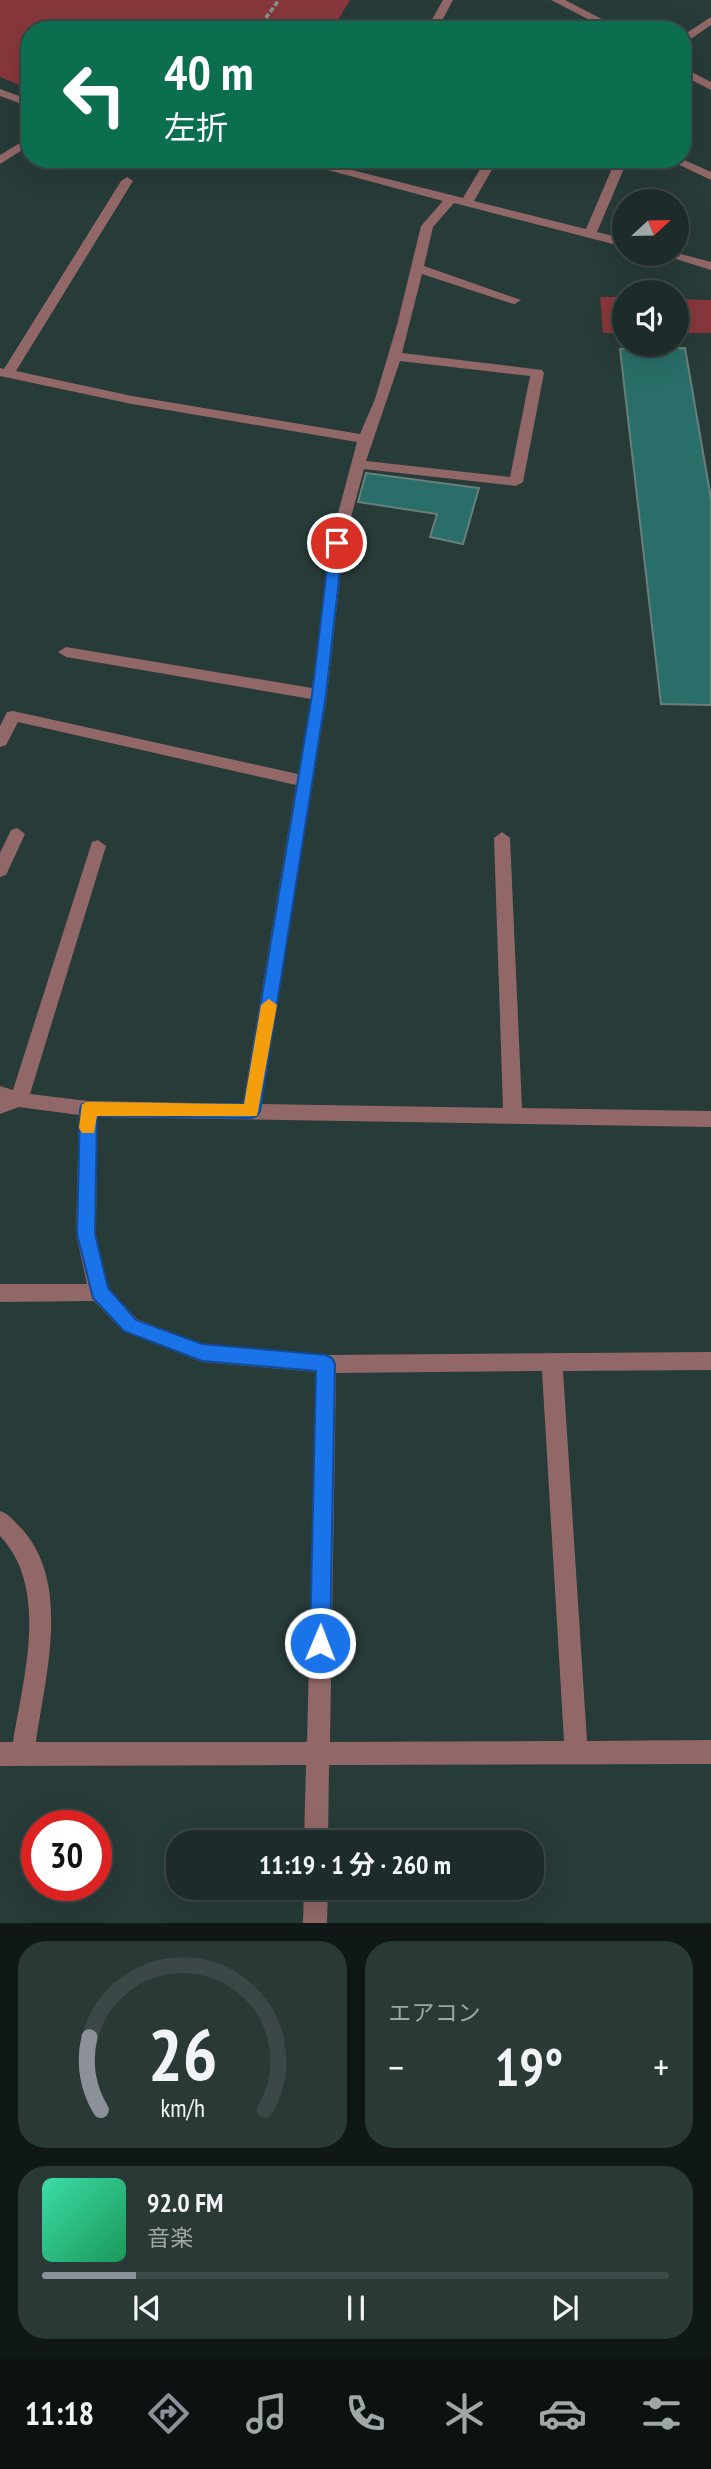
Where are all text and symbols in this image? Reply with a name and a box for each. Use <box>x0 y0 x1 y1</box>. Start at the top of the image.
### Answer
text: 40 m <box>164 40 253 104</box>
icon: left <box>49 49 140 140</box>
text: 左折 <box>164 106 228 148</box>
north arrow <box>612 189 690 266</box>
map controls <box>612 189 689 357</box>
button: sound <box>612 280 689 357</box>
pin <box>307 513 367 573</box>
icon: arrive <box>318 524 356 562</box>
position arrow <box>283 1606 357 1680</box>
speed limit sign: 30 <box>21 1810 112 1901</box>
text: 11:19 · 1 分 · 260 m <box>259 1848 451 1881</box>
text: エアコン <box>389 1998 481 2027</box>
text: 26 <box>147 2007 217 2101</box>
text: 19° <box>494 2033 563 2100</box>
text: − <box>389 2042 404 2091</box>
text: + <box>653 2042 669 2091</box>
text: km/h <box>160 2092 204 2124</box>
text: 92.0 FM <box>147 2186 223 2219</box>
text: 音楽 <box>147 2223 193 2252</box>
icon: previous <box>128 2289 166 2327</box>
icon: pause <box>337 2289 375 2327</box>
icon: next <box>546 2289 584 2327</box>
icon: directions <box>144 2389 193 2438</box>
icon: music <box>242 2389 291 2438</box>
icon: phone <box>341 2389 390 2438</box>
icon: climate <box>440 2389 489 2438</box>
icon: car <box>538 2389 587 2438</box>
icon: filters <box>637 2389 686 2438</box>
text: 11:18 <box>25 2392 94 2434</box>

